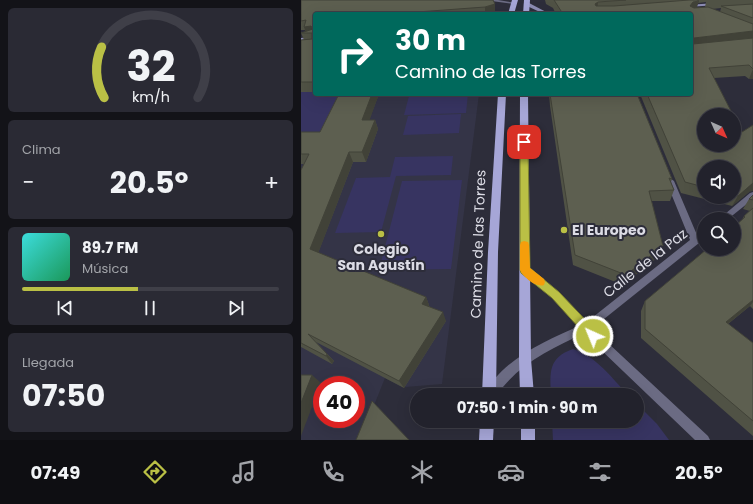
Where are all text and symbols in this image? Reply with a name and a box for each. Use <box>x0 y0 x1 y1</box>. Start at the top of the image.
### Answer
text: 30 m <box>395 21 466 60</box>
icon: right <box>329 28 381 80</box>
text: 32 <box>126 37 175 96</box>
text: Camino de las Torres <box>395 59 586 84</box>
text: km/h <box>131 87 170 107</box>
north arrow <box>697 108 741 152</box>
map controls <box>697 108 741 256</box>
pin <box>507 125 541 159</box>
icon: arrive <box>513 131 535 153</box>
text: Clima <box>22 140 61 159</box>
button: sound <box>697 160 741 204</box>
text: 20.5° <box>110 161 188 204</box>
text: − <box>22 167 34 198</box>
text: + <box>264 167 279 198</box>
street label: Camino de las Torres <box>465 169 491 319</box>
button: search <box>697 212 741 256</box>
place label: El Europeo <box>572 220 646 240</box>
street label: Calle de la Paz <box>599 224 691 302</box>
marker: El Europeo <box>559 225 569 235</box>
marker: Colegio San Agustín <box>376 229 386 239</box>
text: 89.7 FM <box>82 237 138 258</box>
place label: Colegio San Agustín <box>337 239 425 275</box>
text: Música <box>82 259 128 278</box>
icon: previous <box>54 297 76 319</box>
icon: pause <box>139 297 161 319</box>
icon: next <box>225 297 247 319</box>
position arrow <box>572 315 614 357</box>
text: Llegada <box>22 353 74 372</box>
text: 07:50 <box>22 374 105 417</box>
speed limit sign: 40 <box>313 376 365 428</box>
text: 07:50 · 1 min · 90 m <box>457 397 597 418</box>
icon: directions <box>141 458 169 486</box>
icon: music <box>230 458 258 486</box>
icon: phone <box>319 458 347 486</box>
icon: climate <box>408 458 436 486</box>
icon: car <box>497 458 525 486</box>
icon: filters <box>586 458 614 486</box>
text: 07:49 <box>31 460 80 485</box>
text: 20.5° <box>675 460 722 485</box>

